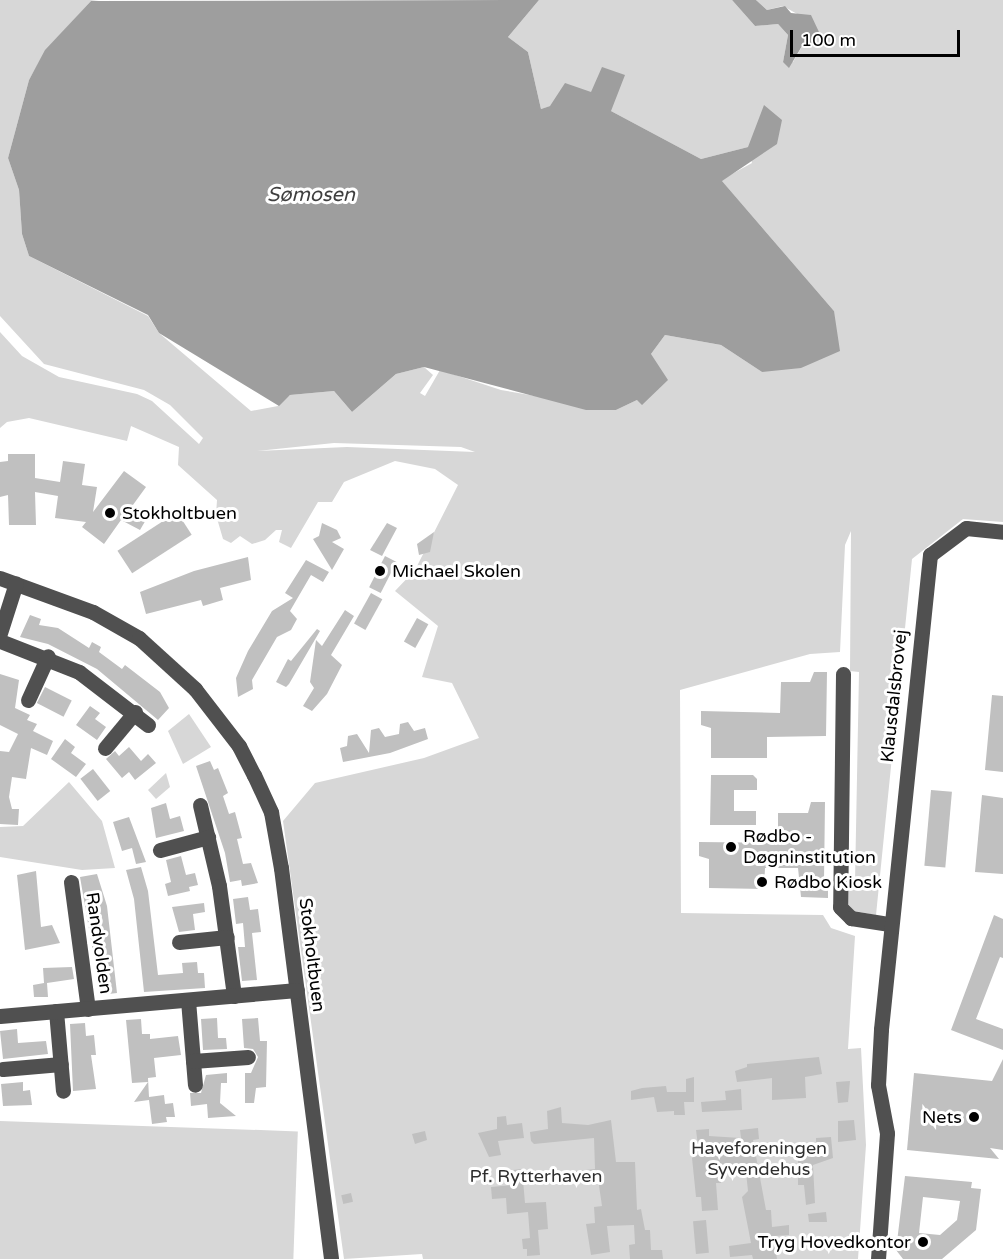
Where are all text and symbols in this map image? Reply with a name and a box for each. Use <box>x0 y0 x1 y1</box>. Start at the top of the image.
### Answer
scale bar <box>793 18 962 56</box>
text: 100 m <box>801 29 856 51</box>
water label: Sømosen <box>267 183 355 207</box>
place label: Stokholtbuen <box>122 502 237 524</box>
marker: Stokholtbuen <box>103 506 117 520</box>
place label: Michael Skolen <box>392 560 521 582</box>
marker: Michael Skolen <box>373 564 387 578</box>
street label: Klausdalsbrovej <box>876 628 912 764</box>
place label: Rødbo - Døgninstitution <box>743 826 876 868</box>
marker: Rødbo - Døgninstitution <box>724 840 738 854</box>
place label: Rødbo Kiosk <box>774 871 882 893</box>
marker: Rødbo Kiosk <box>755 875 769 889</box>
street label: Randvolden <box>81 891 117 995</box>
street label: Stokholtbuen <box>294 897 330 1013</box>
place label: Nets <box>922 1106 962 1128</box>
marker: Nets <box>967 1110 981 1124</box>
park label: Haveforeningen Syvendehus <box>691 1138 827 1180</box>
park label: Pf. Rytterhaven <box>470 1165 602 1187</box>
place label: Tryg Hovedkontor <box>758 1231 911 1253</box>
marker: Tryg Hovedkontor <box>916 1235 930 1249</box>

